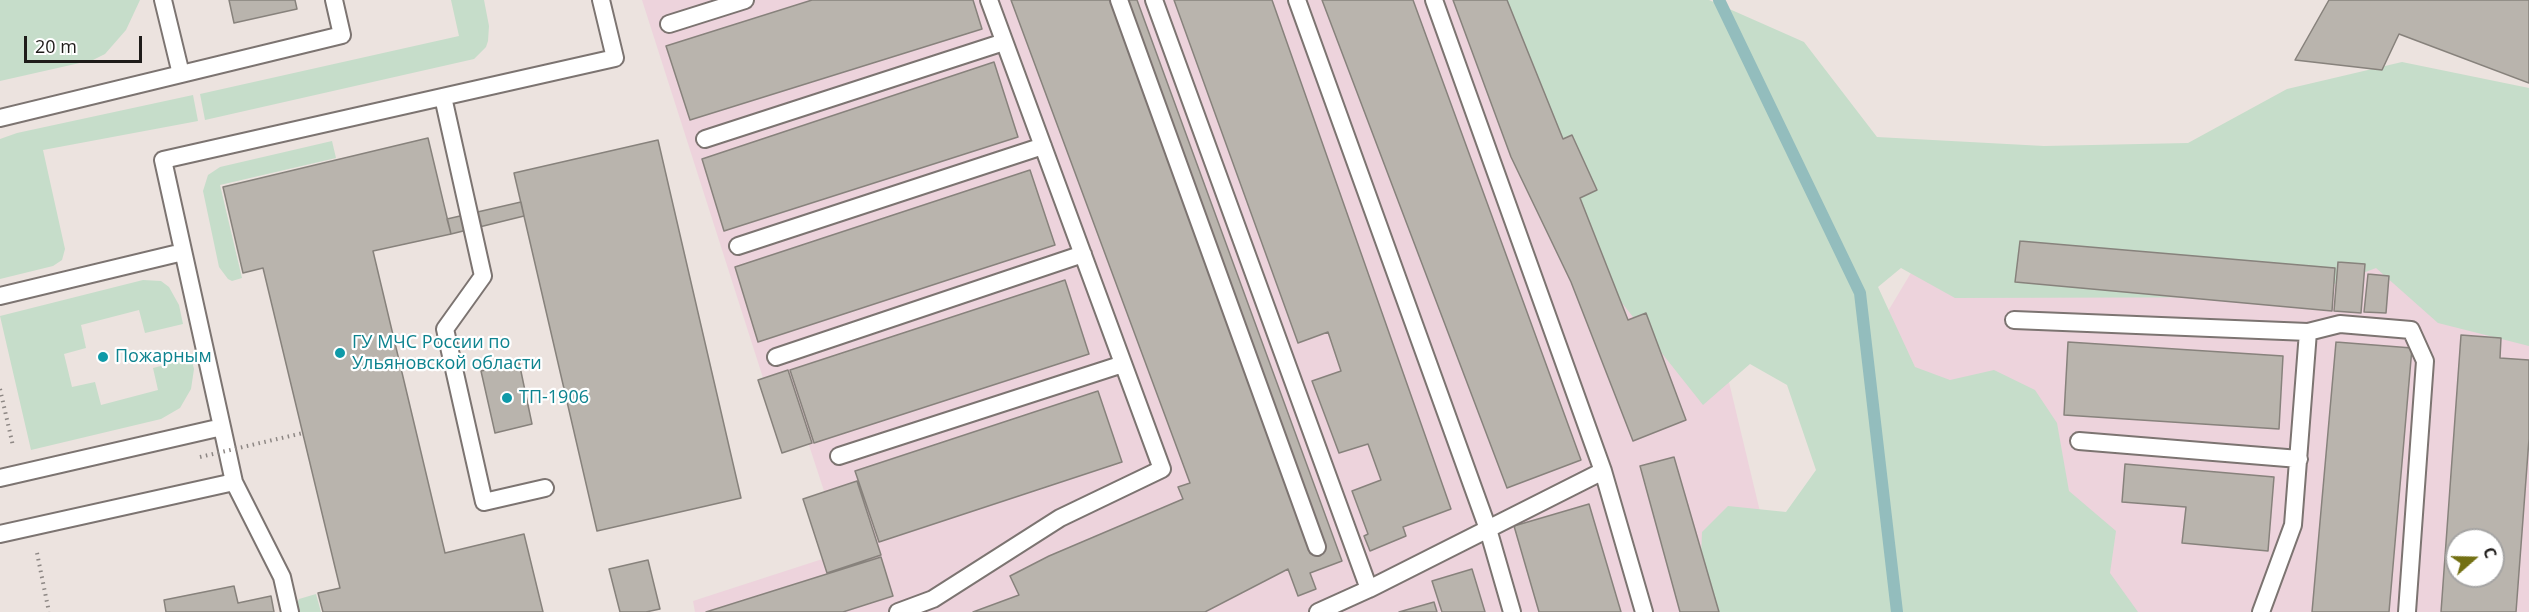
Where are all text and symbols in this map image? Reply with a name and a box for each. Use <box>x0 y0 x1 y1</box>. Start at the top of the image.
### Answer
scale bar <box>27 24 146 62</box>
text: 20 m <box>35 34 77 58</box>
place label: ГУ МЧС России по Ульяновской области <box>352 332 542 374</box>
place label: Пожарным <box>115 346 212 368</box>
marker: ГУ МЧС России по Ульяновской области <box>333 346 347 360</box>
marker: Пожарным <box>96 350 110 364</box>
place label: ТП-1906 <box>519 387 589 409</box>
marker: ТП-1906 <box>500 391 514 405</box>
north arrow <box>2445 528 2505 588</box>
text: С <box>2478 544 2502 561</box>

